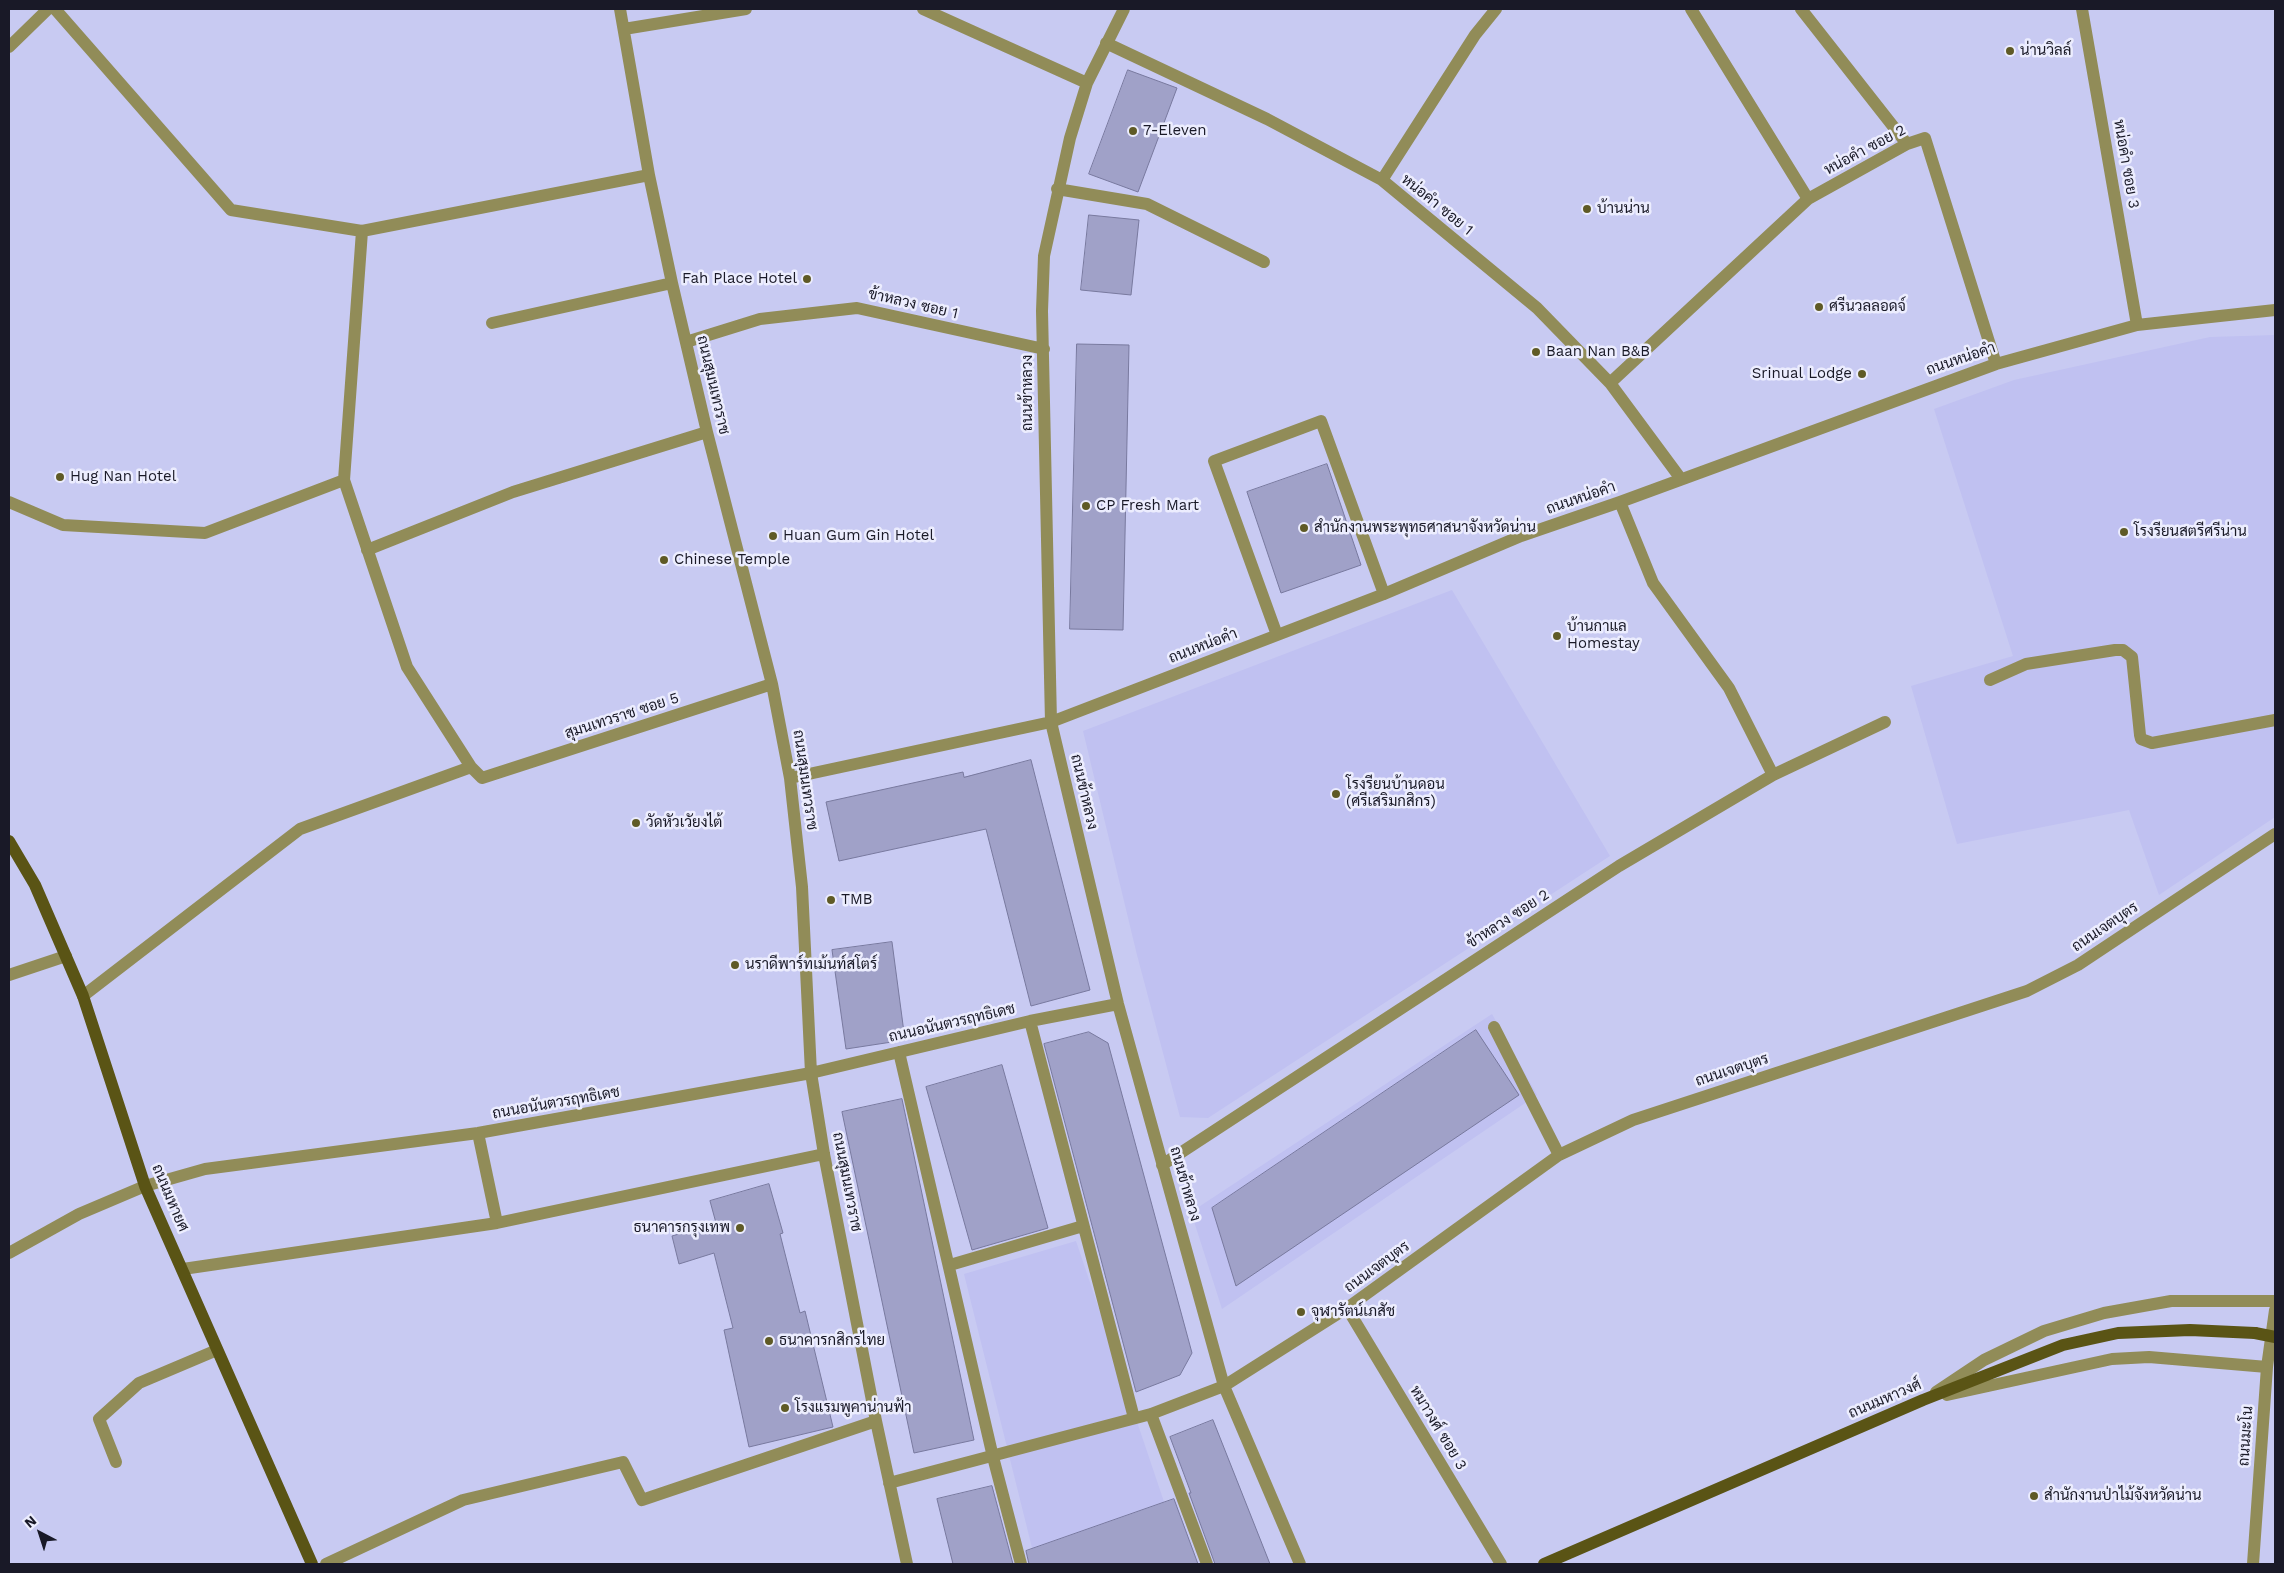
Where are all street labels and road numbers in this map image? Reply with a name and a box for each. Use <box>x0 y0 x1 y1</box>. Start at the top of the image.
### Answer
street label: หน่อคำ ซอย 3 <box>2109 118 2143 210</box>
street label: หน่อคำ ซอย 2 <box>1821 121 1909 179</box>
street label: หน่อคำ ซอย 1 <box>1398 171 1476 239</box>
street label: ข้าหลวง ซอย 1 <box>866 285 960 323</box>
street label: ถนนสุมนเทวราช <box>693 334 733 436</box>
street label: ถนนหน่อคำ <box>1924 339 1998 379</box>
street label: ถนนข้าหลวง <box>1019 355 1037 431</box>
street label: ถนนหน่อคำ <box>1544 478 1618 518</box>
street label: ถนนหน่อคำ <box>1166 625 1240 667</box>
street label: สุมนเทวราช ซอย 5 <box>563 689 681 743</box>
street label: ถนนสุมนเทวราช <box>789 729 821 831</box>
street label: ถนนข้าหลวง <box>1067 753 1101 831</box>
street label: ข้าหลวง ซอย 2 <box>1463 886 1553 952</box>
street label: ถนนเจตบุตร <box>2068 898 2142 956</box>
street label: ถนนอนันตวรฤทธิเดช <box>887 1000 1017 1046</box>
street label: ถนนเจตบุตร <box>1693 1050 1771 1090</box>
street label: ถนนอนันตวรฤทธิเดช <box>491 1083 621 1123</box>
street label: ถนนสุมนเทวราช <box>829 1131 865 1233</box>
street label: ถนนข้าหลวง <box>1166 1145 1204 1223</box>
street label: ถนนมหายศ <box>148 1162 192 1234</box>
street label: ถนนเจตบุตร <box>1341 1237 1413 1297</box>
street label: ถนนมหาวงศ์ <box>1846 1376 1924 1422</box>
street label: หมาวงศ์ ซอย 3 <box>1406 1383 1470 1473</box>
street label: ถนนมะโน <box>2235 1405 2257 1467</box>

